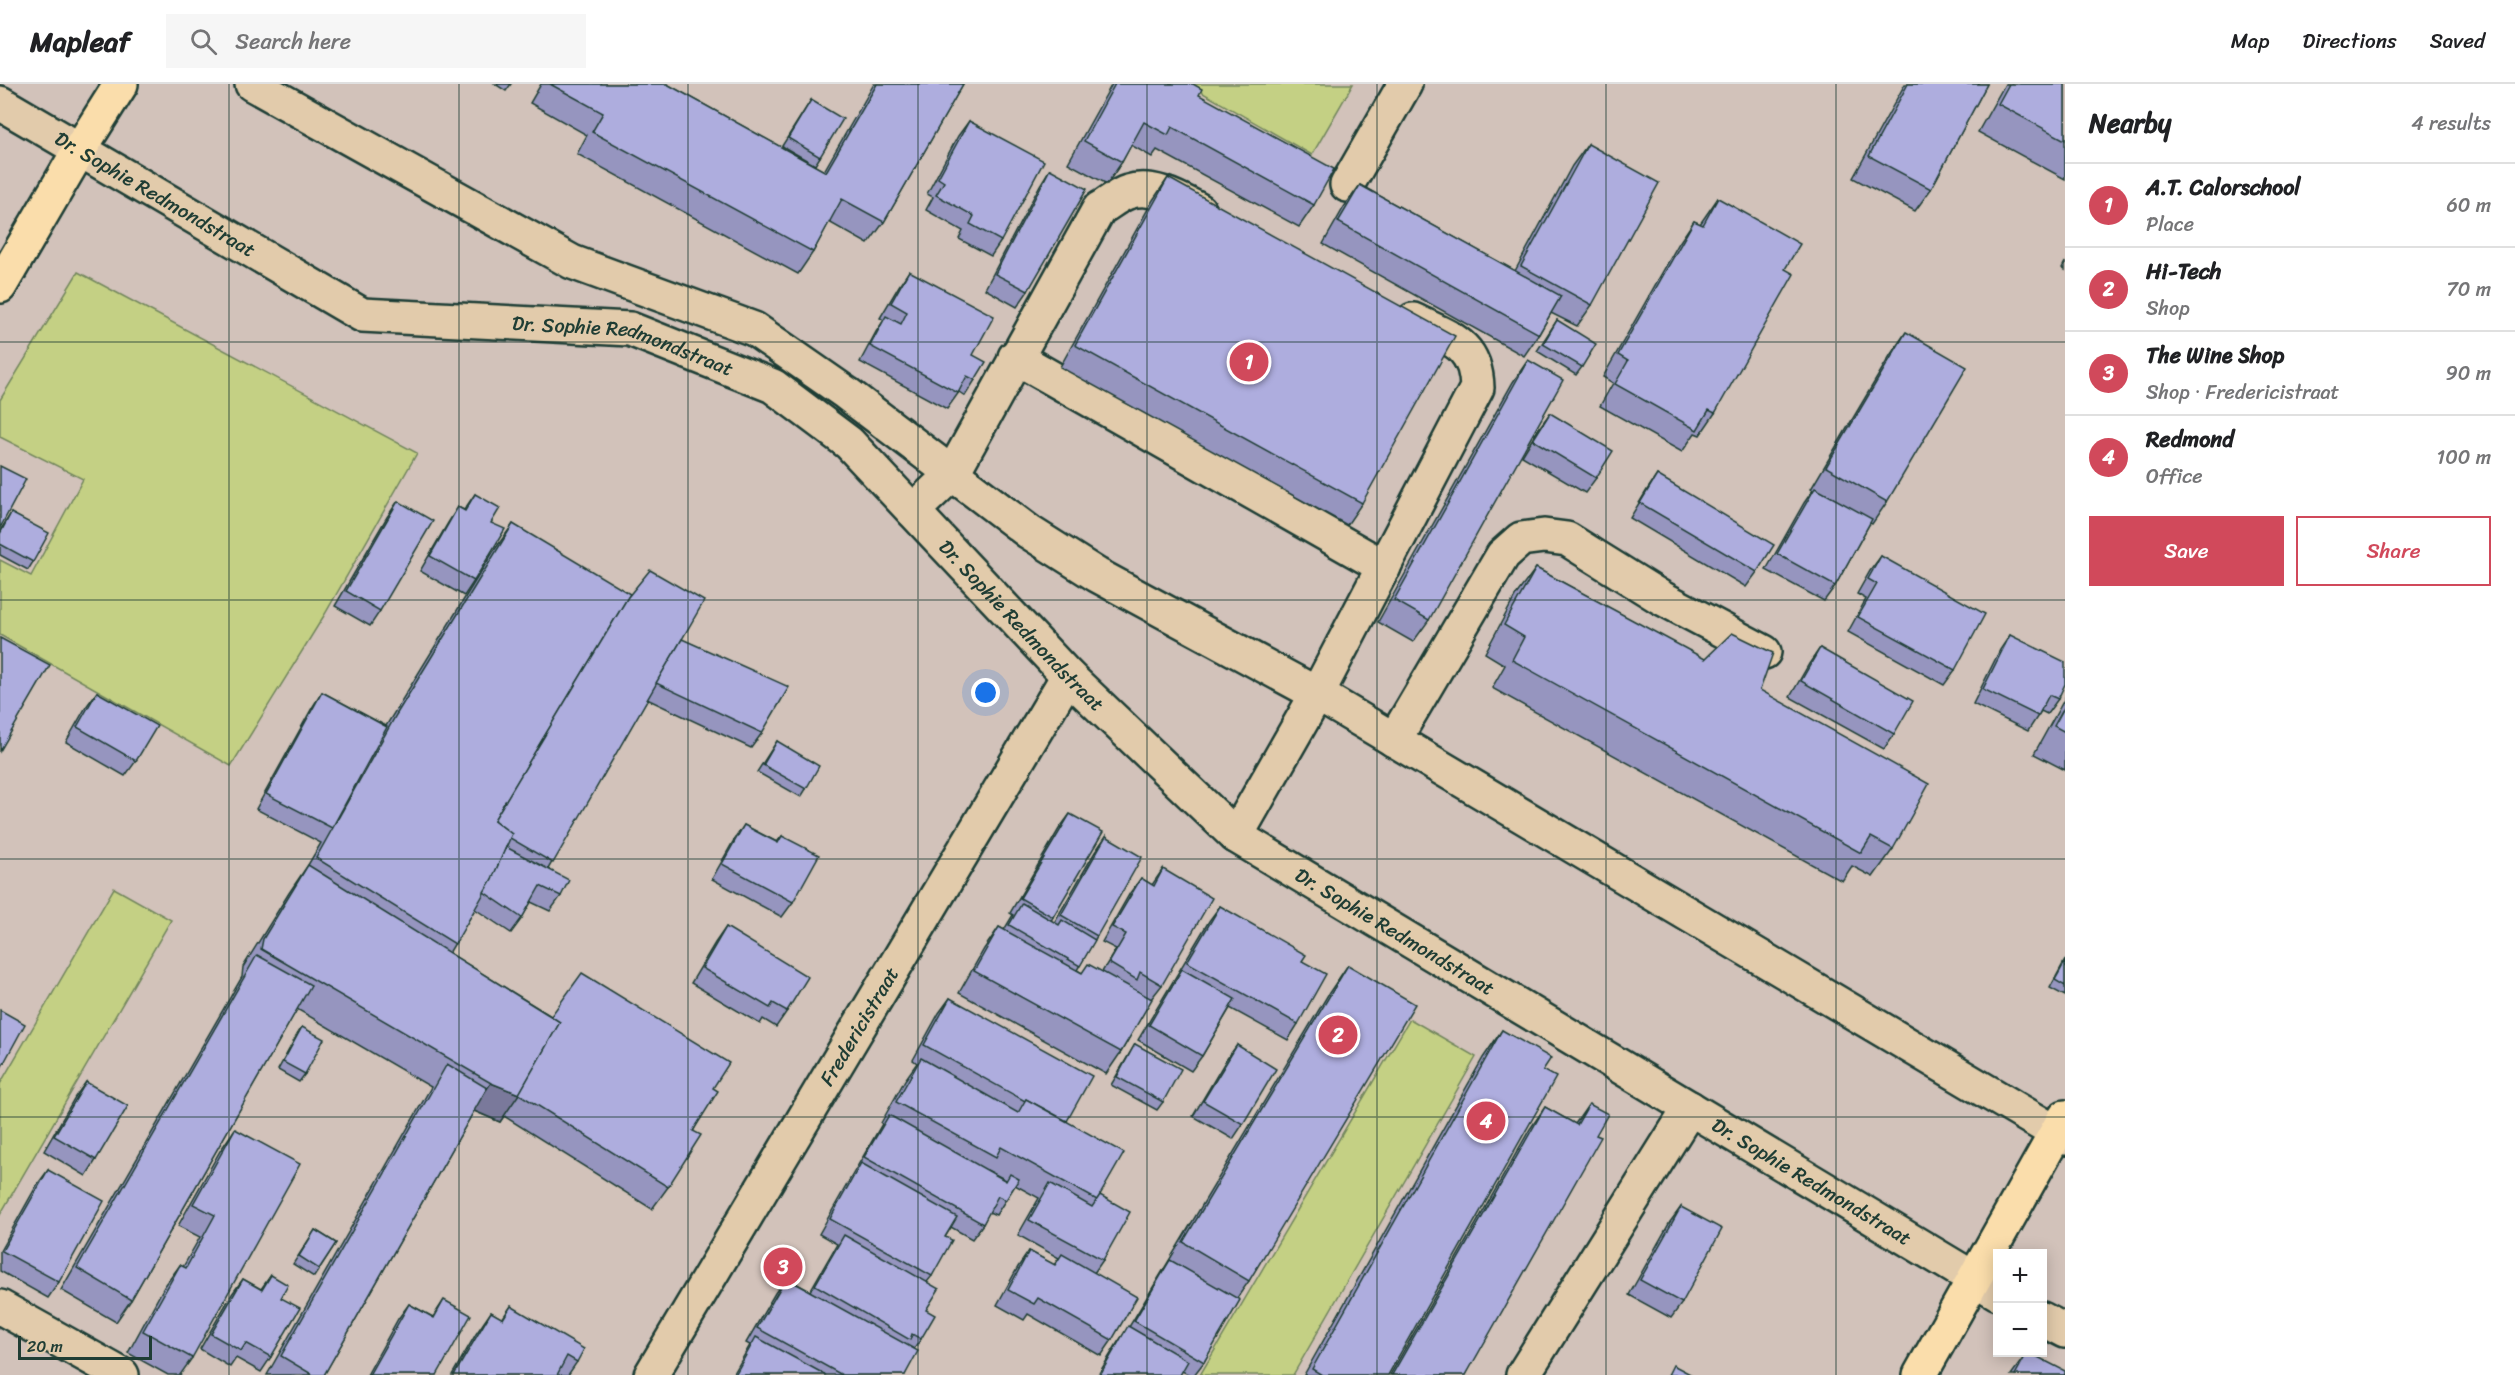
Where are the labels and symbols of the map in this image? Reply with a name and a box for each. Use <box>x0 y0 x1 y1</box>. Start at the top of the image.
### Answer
street label: Dr. Sophie Redmondstraat <box>48 122 263 267</box>
street label: Dr. Sophie Redmondstraat <box>511 306 739 387</box>
pin: 1 <box>1230 340 1268 384</box>
street label: Dr. Sophie Redmondstraat <box>930 531 1113 721</box>
your location <box>971 678 1000 707</box>
street label: Dr. Sophie Redmondstraat <box>1288 858 1502 1006</box>
street label: Fredericistraat <box>810 960 909 1093</box>
pin: 2 <box>1318 1012 1358 1058</box>
pin: 4 <box>1466 1098 1506 1144</box>
street label: Dr. Sophie Redmondstraat <box>1705 1108 1919 1256</box>
pin: 3 <box>764 1244 802 1290</box>
scale bar <box>18 1333 152 1360</box>

